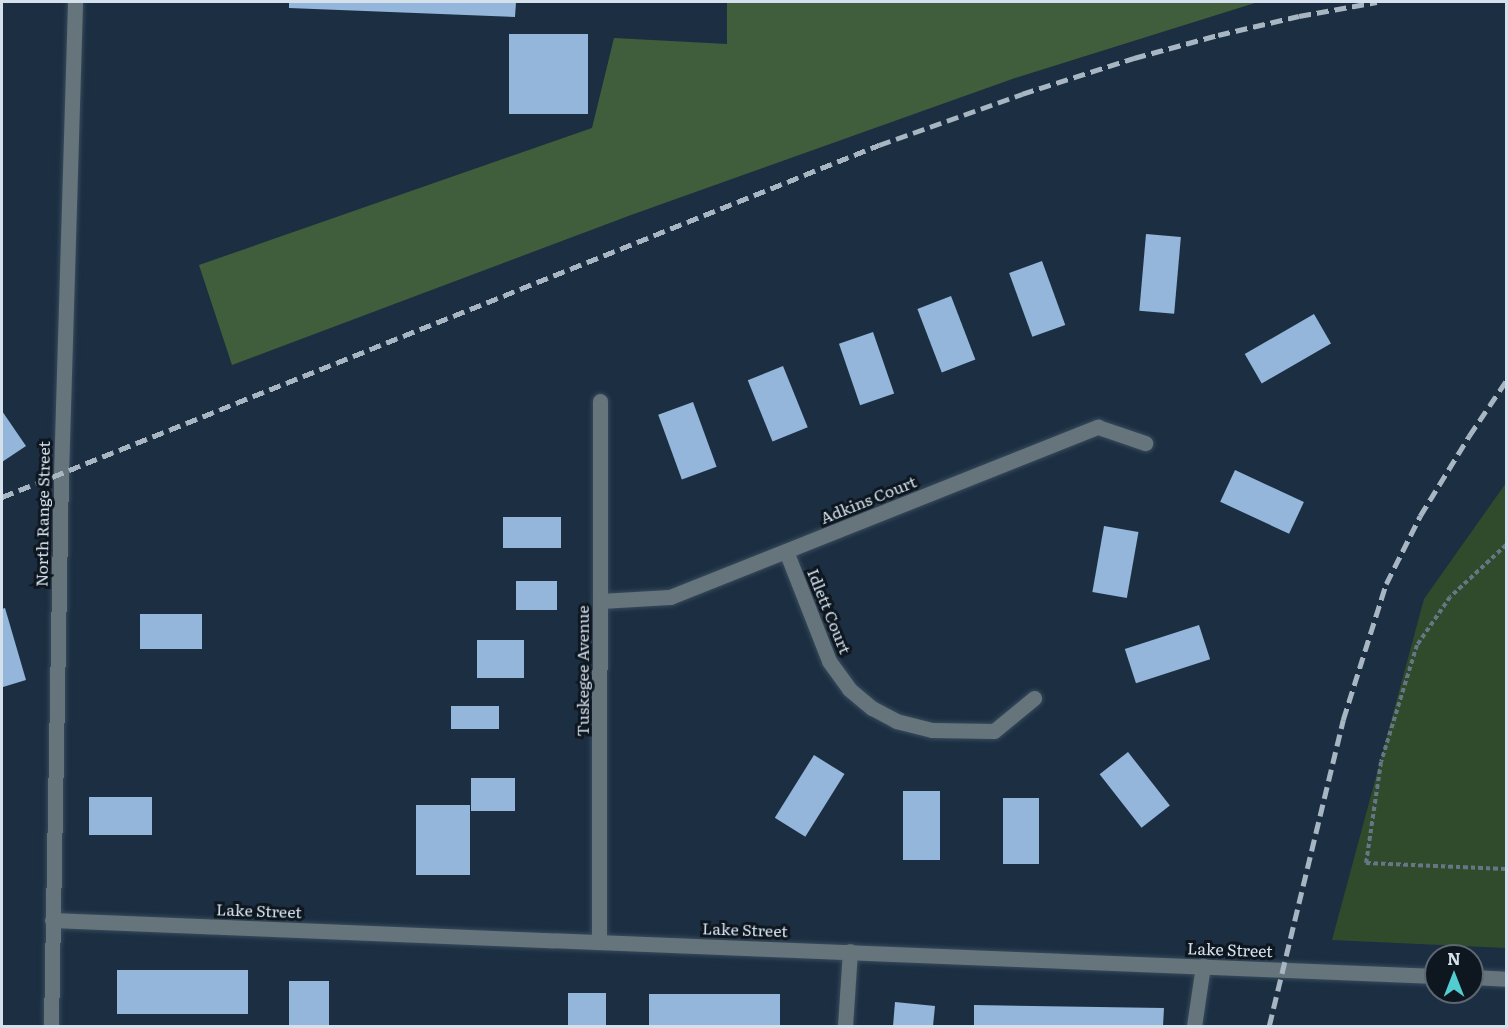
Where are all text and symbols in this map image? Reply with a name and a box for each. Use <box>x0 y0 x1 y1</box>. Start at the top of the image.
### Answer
street label: North Range Street <box>31 441 53 587</box>
street label: Adkins Court <box>817 471 919 527</box>
street label: Idlett Court <box>804 566 856 656</box>
street label: Tuskegee Avenue <box>572 605 592 737</box>
street label: Lake Street <box>216 899 302 921</box>
street label: Lake Street <box>702 918 788 940</box>
street label: Lake Street <box>1187 938 1273 960</box>
north arrow <box>1424 944 1484 1004</box>
text: N <box>1447 946 1461 970</box>

